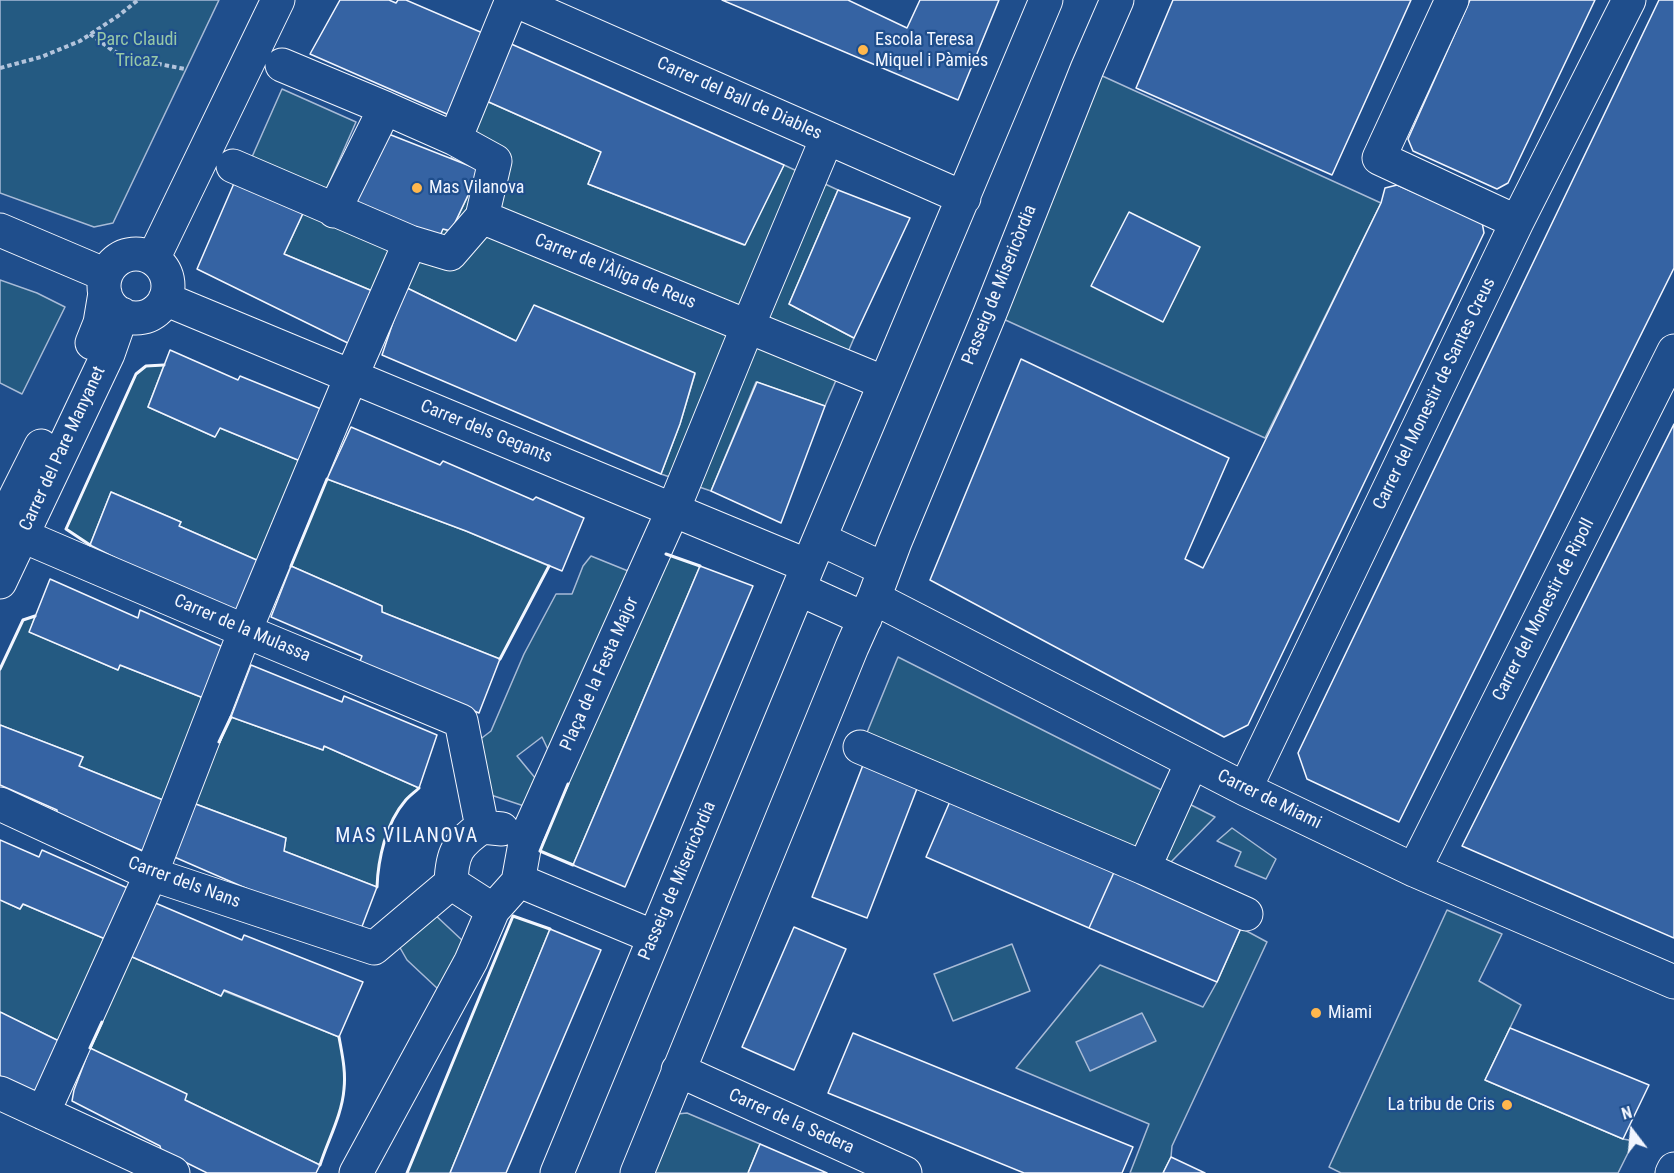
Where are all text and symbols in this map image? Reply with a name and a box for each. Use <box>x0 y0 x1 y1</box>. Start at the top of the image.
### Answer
park label: Parc Claudi Tricaz <box>97 29 177 72</box>
place label: Escola Teresa Miquel i Pàmies <box>875 29 988 72</box>
marker: Escola Teresa Miquel i Pàmies <box>856 43 870 57</box>
street label: Carrer del Ball de Diables <box>653 53 825 145</box>
place label: Mas Vilanova <box>429 177 524 199</box>
marker: Mas Vilanova <box>410 181 424 195</box>
street label: Passeig de Misericòrdia <box>958 202 1042 368</box>
street label: Carrer de l'Àliga de Reus <box>531 230 699 314</box>
street label: Carrer del Monestir de Santes Creus <box>1369 274 1501 514</box>
street label: Carrer del Pare Manyanet <box>15 363 111 535</box>
street label: Carrer dels Gegants <box>417 396 555 468</box>
street label: Carrer del Monestir de Ripoll <box>1489 515 1599 705</box>
street label: Carrer de la Mulassa <box>171 591 313 667</box>
street label: Plaça de la Festa Major <box>556 594 644 754</box>
street label: Carrer de Miami <box>1213 765 1325 835</box>
street label: Passeig de Misericòrdia <box>635 798 721 964</box>
district label: MAS VILANOVA <box>335 825 479 849</box>
street label: Carrer dels Nans <box>125 853 243 913</box>
place label: Miami <box>1328 1002 1372 1024</box>
marker: Miami <box>1309 1006 1323 1020</box>
street label: Carrer de la Sedera <box>725 1085 857 1159</box>
place label: La tribu de Cris <box>1388 1094 1495 1116</box>
marker: La tribu de Cris <box>1500 1098 1514 1112</box>
north arrow <box>1602 1101 1662 1161</box>
text: N <box>1620 1103 1634 1124</box>

